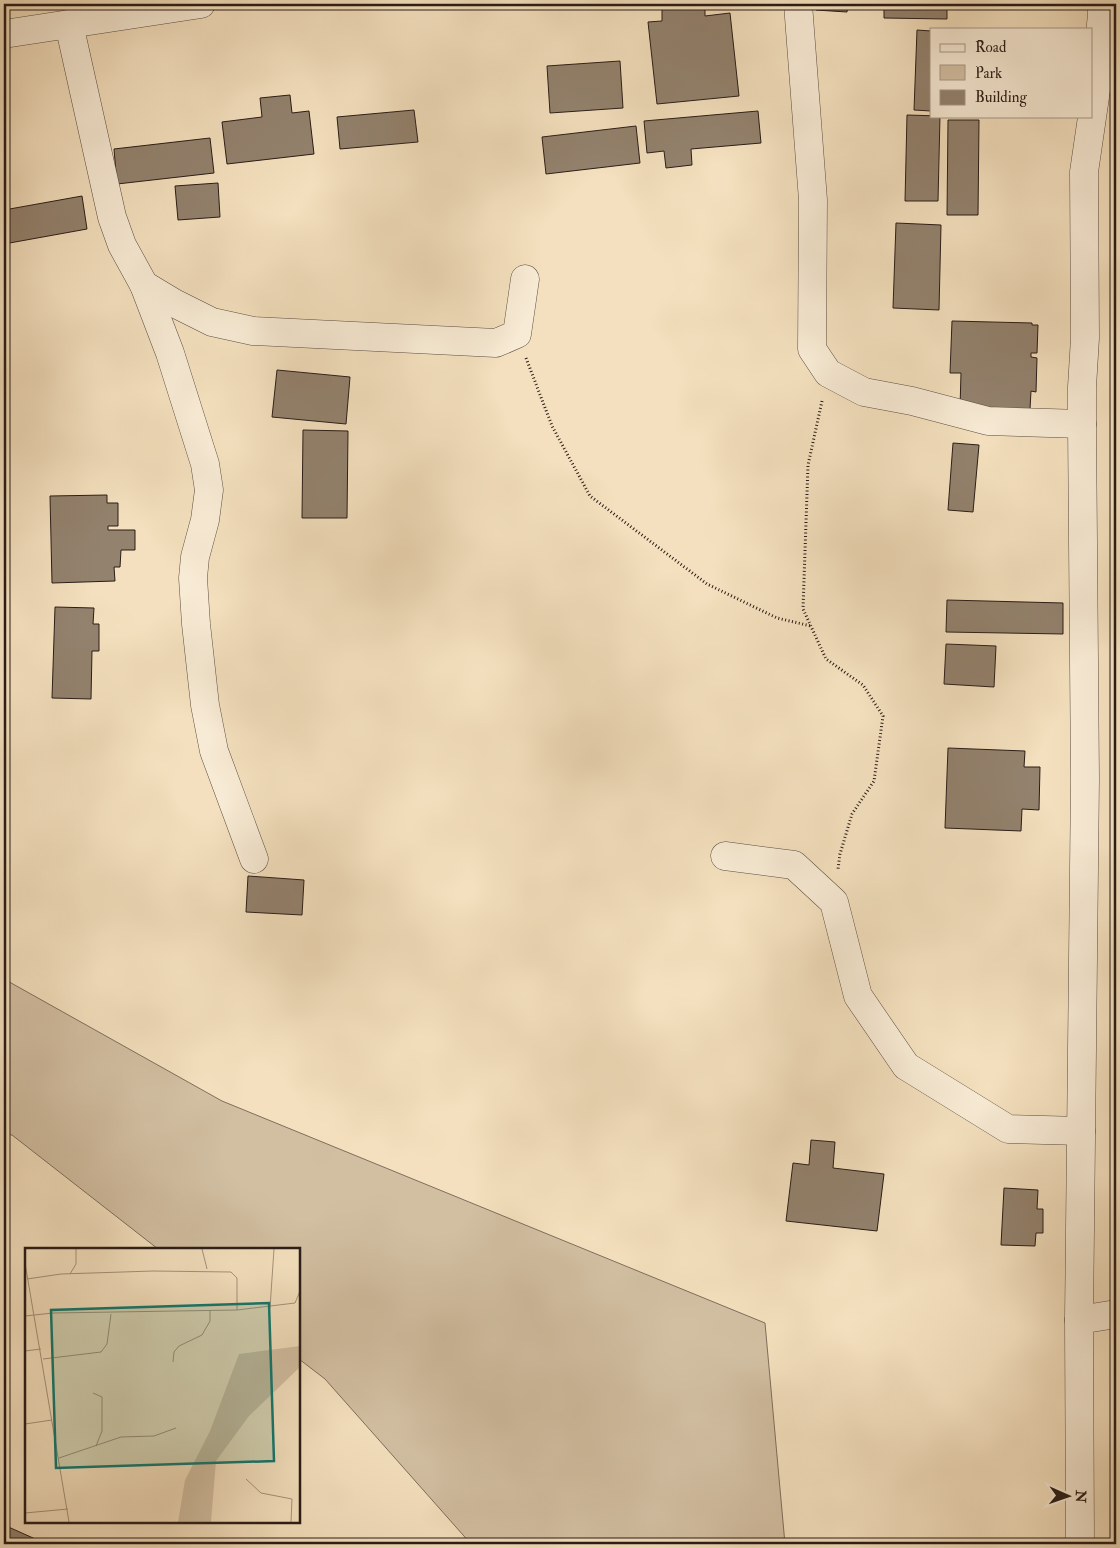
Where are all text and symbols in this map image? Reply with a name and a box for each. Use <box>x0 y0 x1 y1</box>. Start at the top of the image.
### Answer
legend <box>930 28 1092 118</box>
text: Road <box>975 38 1007 57</box>
text: Park <box>975 64 1002 83</box>
text: Building <box>975 88 1027 107</box>
inset map <box>25 1248 300 1523</box>
north arrow <box>1042 1470 1092 1520</box>
text: N <box>1072 1489 1089 1503</box>

